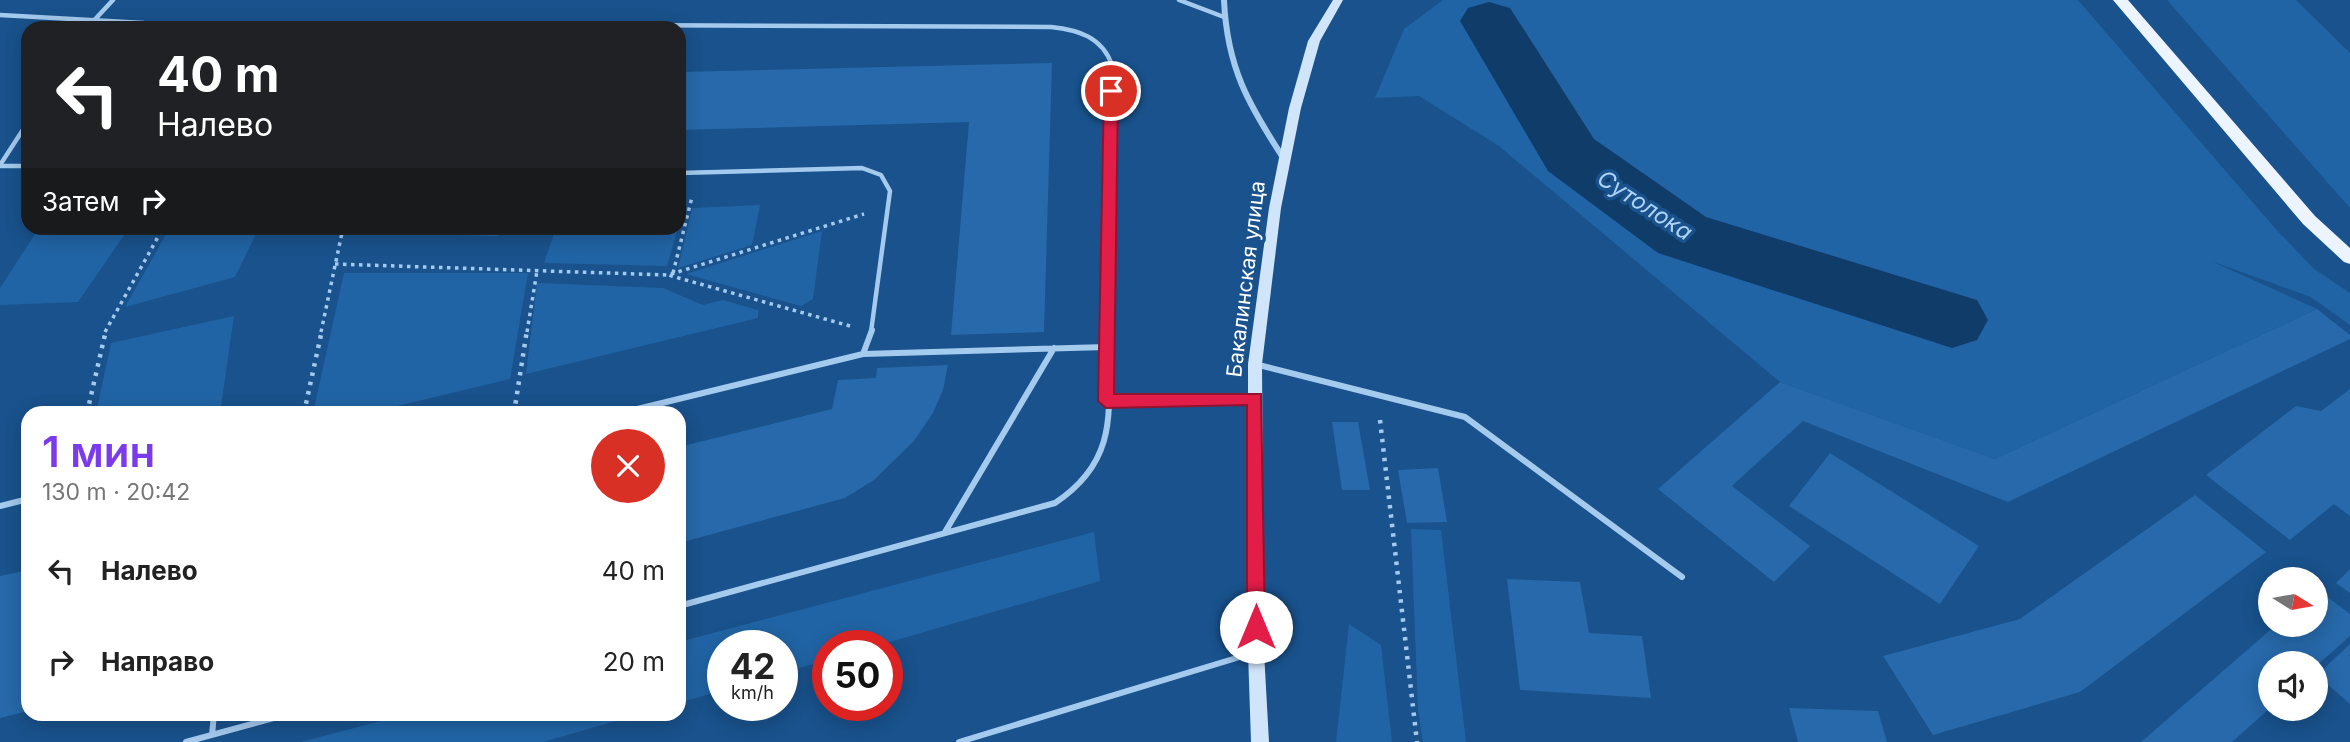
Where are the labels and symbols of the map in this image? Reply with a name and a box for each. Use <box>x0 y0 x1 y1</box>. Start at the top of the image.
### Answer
pin <box>1081 61 1141 121</box>
water label: Сутолока <box>1592 164 1698 246</box>
street label: Бакалинская улица <box>1221 179 1270 379</box>
north arrow <box>2258 567 2328 637</box>
position arrow <box>1219 590 1293 664</box>
speed limit sign: 50 <box>812 630 903 721</box>

